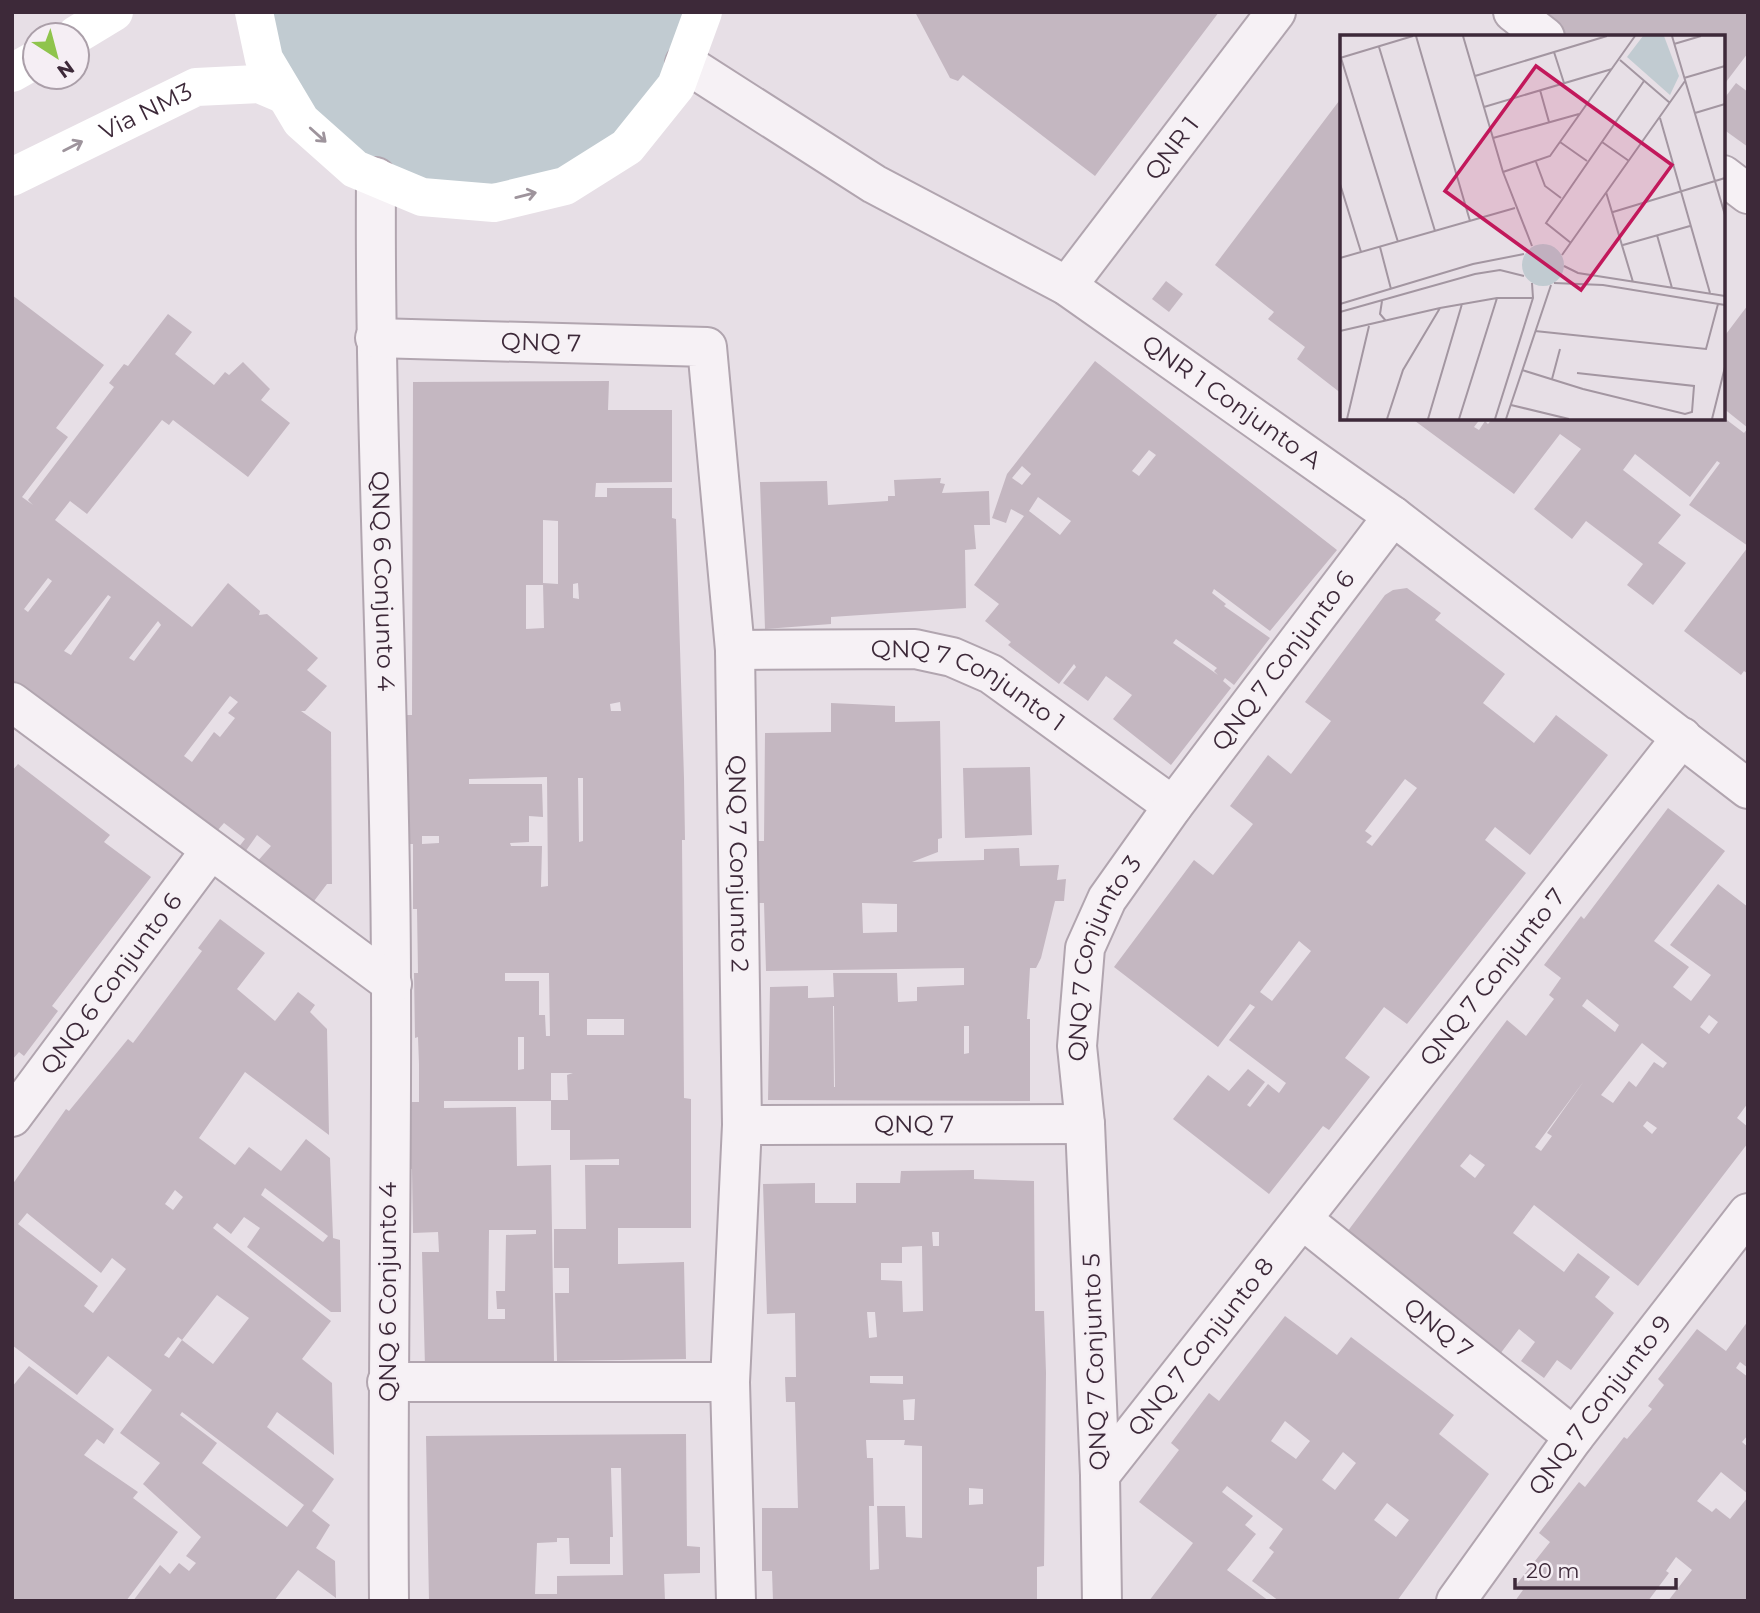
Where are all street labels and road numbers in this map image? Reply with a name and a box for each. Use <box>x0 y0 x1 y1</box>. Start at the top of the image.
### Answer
street label: Via NM3 <box>95 76 197 146</box>
street label: QNR 1 <box>1138 111 1205 186</box>
street label: QNQ 7 <box>500 326 581 358</box>
street label: QNR 1 Conjunto A <box>1136 328 1328 475</box>
street label: QNQ 6 Conjunto 4 <box>366 470 401 692</box>
street label: QNQ 7 Conjunto 6 <box>1205 565 1360 756</box>
street label: QNQ 7 Conjunto 1 <box>871 633 1071 737</box>
street label: QNQ 7 Conjunto 2 <box>723 755 755 973</box>
street label: QNQ 7 Conjunto 3 <box>1062 850 1147 1063</box>
street label: QNQ 7 Conjunto 7 <box>1413 882 1571 1071</box>
street label: QNQ 6 Conjunto 6 <box>34 887 188 1080</box>
street label: QNQ 7 <box>874 1109 954 1139</box>
street label: QNQ 6 Conjunto 4 <box>373 1182 402 1402</box>
street label: QNQ 7 Conjunto 8 <box>1121 1252 1280 1442</box>
street label: QNQ 7 Conjunto 5 <box>1076 1253 1113 1471</box>
street label: QNQ 7 <box>1398 1291 1479 1364</box>
street label: QNQ 7 Conjunto 9 <box>1522 1309 1677 1501</box>

